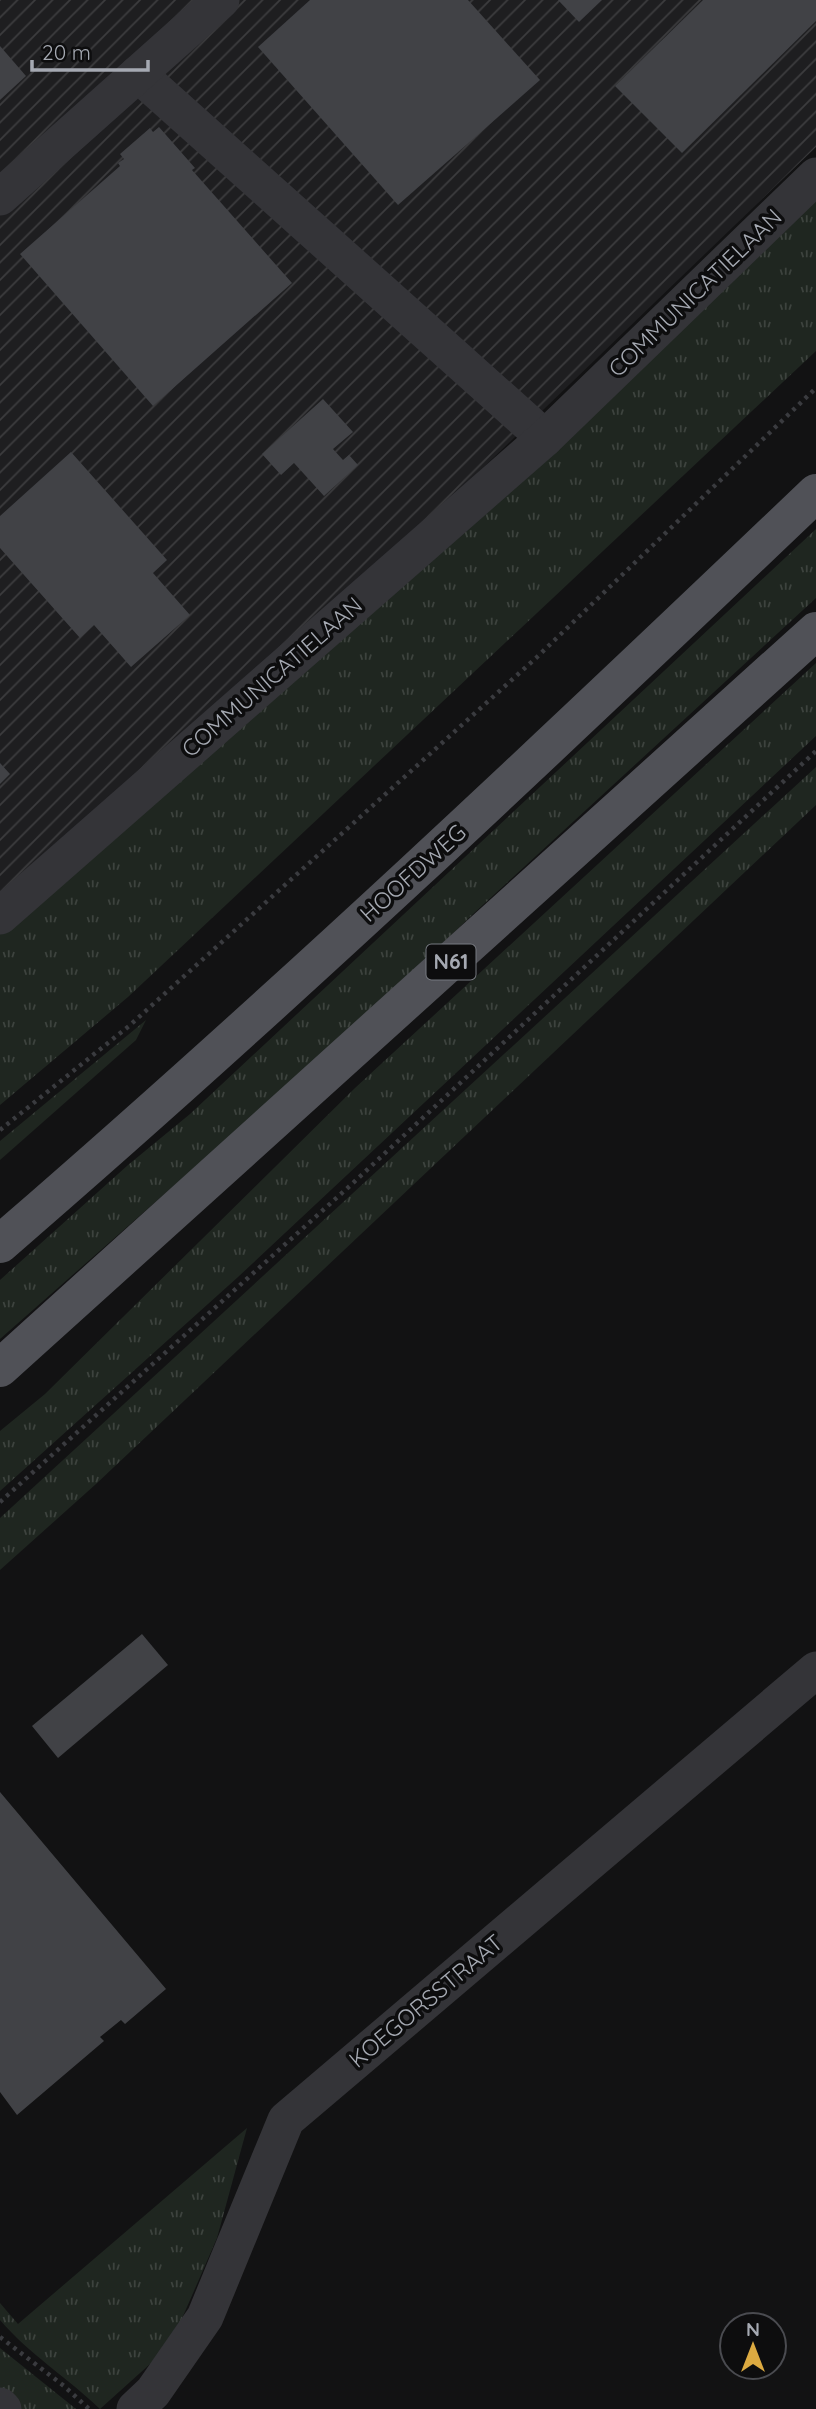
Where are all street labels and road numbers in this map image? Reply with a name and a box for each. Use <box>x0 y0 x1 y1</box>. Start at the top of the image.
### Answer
street label: COMMUNICATIELAAN <box>602 202 787 383</box>
street label: COMMUNICATIELAAN <box>175 590 368 763</box>
street label: HOOFDWEG <box>354 818 472 928</box>
road number: N61 <box>426 944 476 979</box>
street label: KOEGORSSTRAAT <box>343 1928 509 2073</box>

